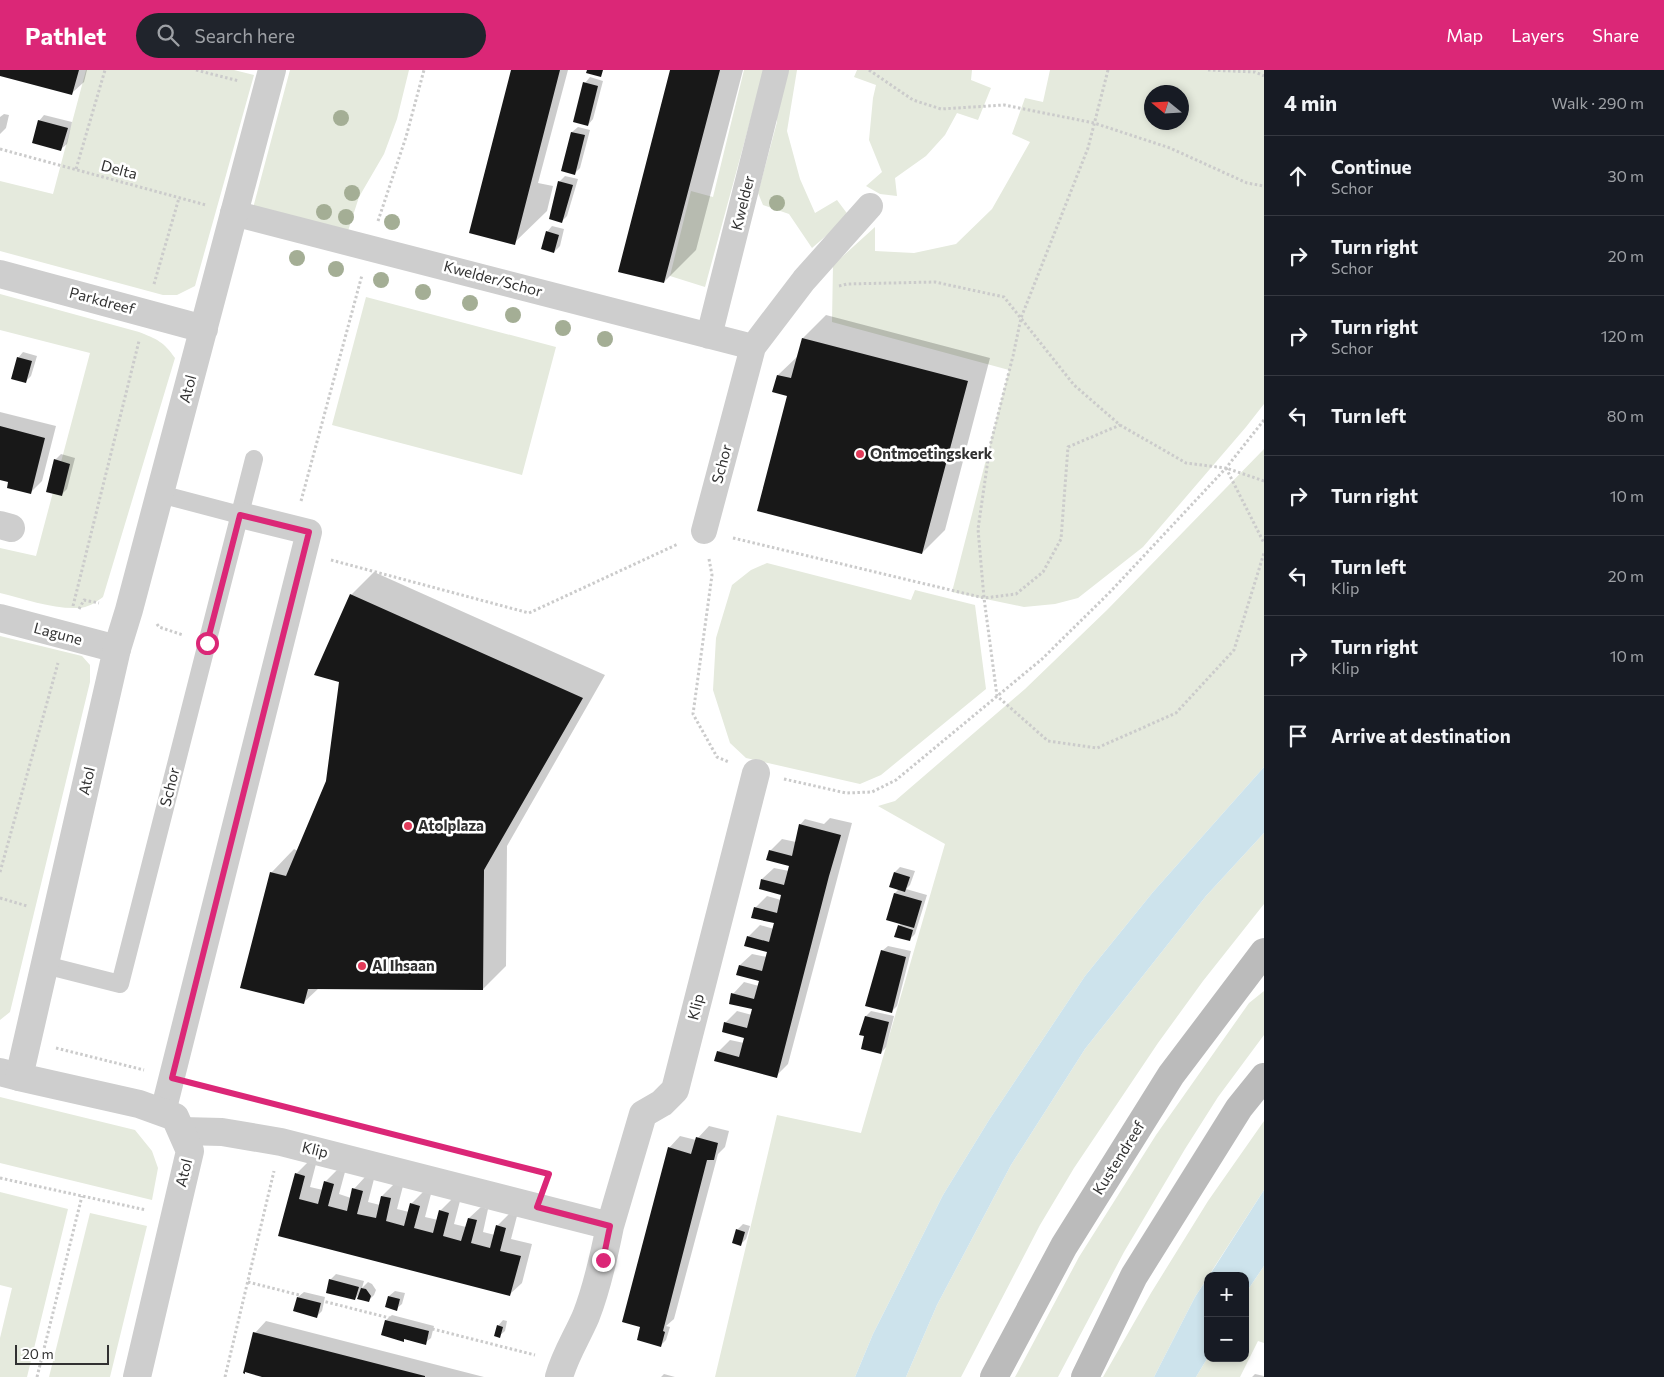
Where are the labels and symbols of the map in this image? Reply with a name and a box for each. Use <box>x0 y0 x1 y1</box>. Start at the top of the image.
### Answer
north arrow <box>1144 85 1189 130</box>
street label: Delta <box>99 156 139 182</box>
street label: Kwelder <box>727 174 757 232</box>
street label: Kwelder/Schor <box>442 256 545 300</box>
street label: Parkdreef <box>68 283 137 317</box>
street label: Atol <box>175 373 199 405</box>
street label: Schor <box>707 442 735 485</box>
place label: Ontmoetingskerk <box>870 444 993 462</box>
marker: Ontmoetingskerk <box>854 448 866 460</box>
street label: Lagune <box>32 618 85 648</box>
route start <box>196 632 219 655</box>
street label: Atol <box>74 765 98 797</box>
street label: Schor <box>155 765 183 808</box>
place label: Atolplaza <box>418 816 484 834</box>
marker: Atolplaza <box>402 820 414 832</box>
place label: Al Ihsaan <box>372 956 435 974</box>
marker: Al Ihsaan <box>356 960 368 972</box>
street label: Klip <box>683 992 707 1022</box>
street label: Kustendreef <box>1088 1117 1148 1198</box>
street label: Klip <box>300 1137 330 1161</box>
street label: Atol <box>171 1157 195 1189</box>
route end <box>592 1249 615 1272</box>
scale bar <box>15 1342 109 1365</box>

